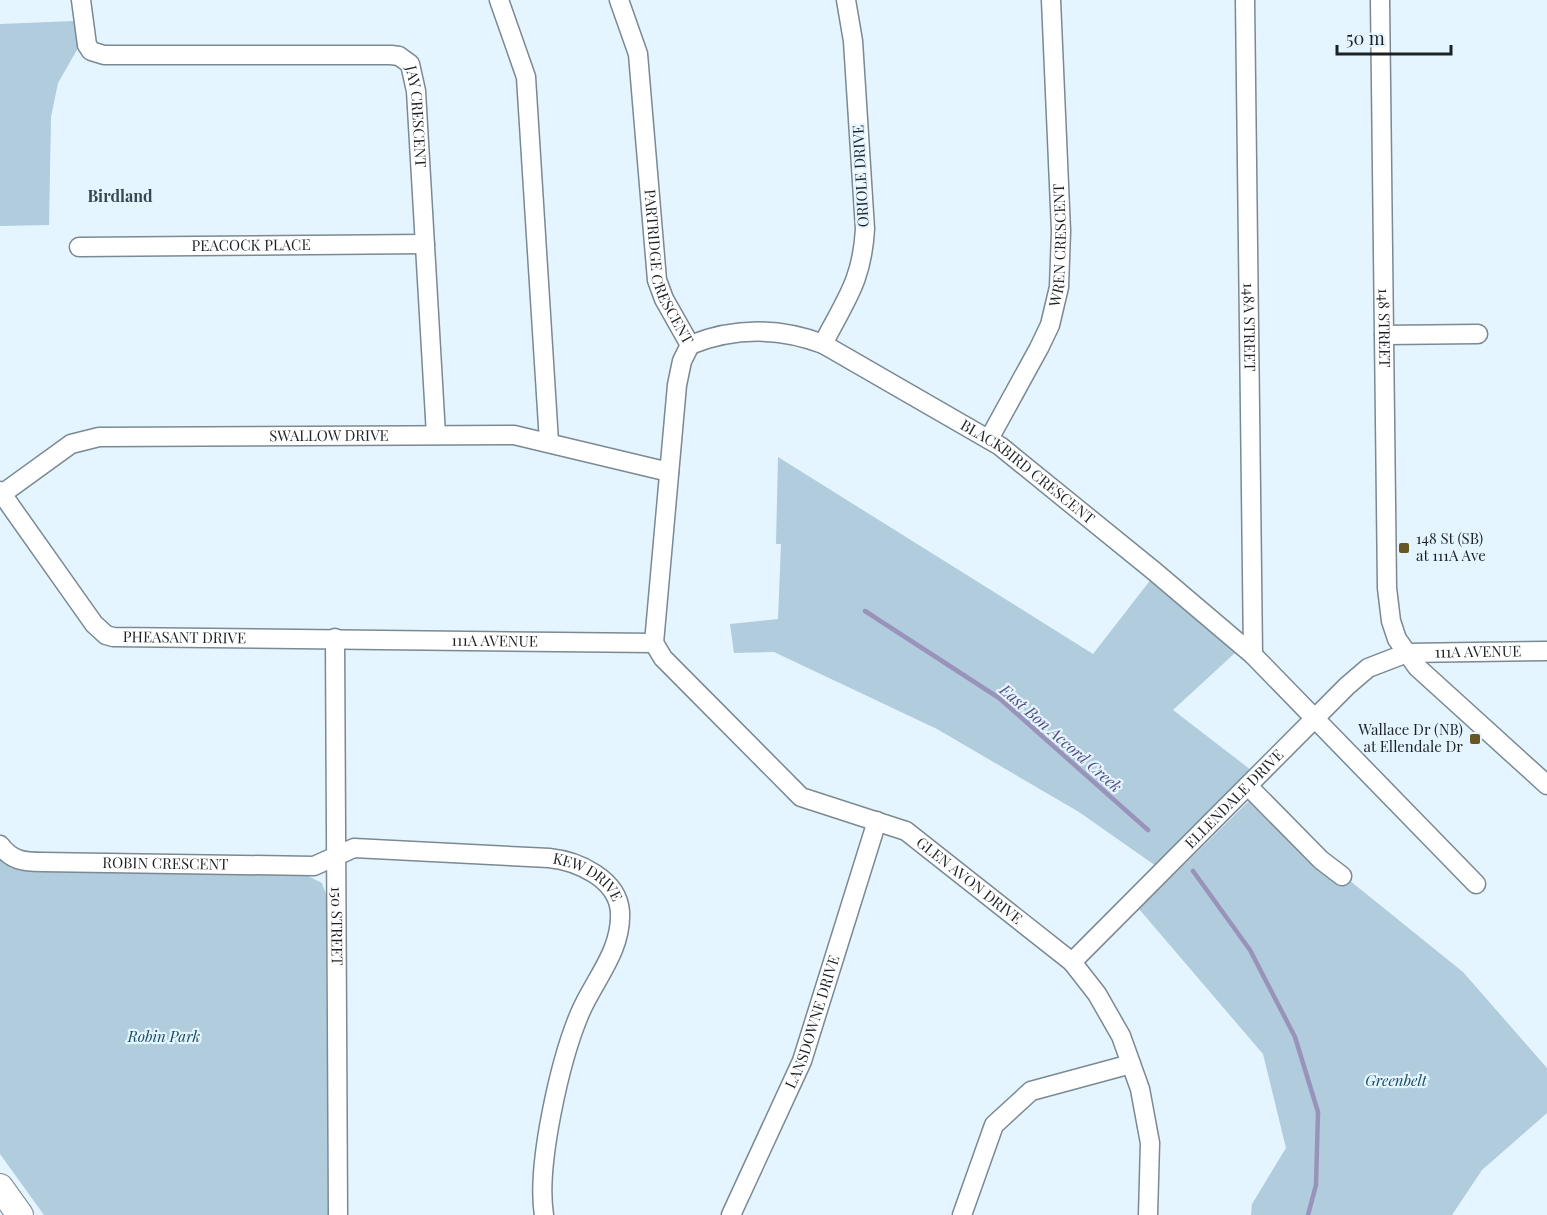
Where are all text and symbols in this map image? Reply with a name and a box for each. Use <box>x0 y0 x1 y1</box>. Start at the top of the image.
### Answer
scale bar <box>1337 18 1451 56</box>
text: 50 m <box>1346 26 1385 50</box>
street label: JAY CRESCENT <box>401 63 431 168</box>
street label: ORIOLE DRIVE <box>847 124 873 228</box>
street label: WREN CRESCENT <box>1043 183 1070 310</box>
district label: Birdland <box>87 185 153 206</box>
street label: PARTRIDGE CRESCENT <box>640 188 699 348</box>
street label: PEACOCK PLACE <box>191 234 311 255</box>
street label: 148A STREET <box>1239 282 1261 371</box>
street label: 148 STREET <box>1374 288 1395 368</box>
street label: BLACKBIRD CRESCENT <box>957 414 1099 528</box>
street label: SWALLOW DRIVE <box>269 425 389 445</box>
place label: 148 St (SB) at 111A Ave <box>1416 528 1486 565</box>
marker: 148 St (SB) at 111A Ave <box>1397 541 1411 555</box>
street label: PHEASANT DRIVE <box>123 626 246 647</box>
street label: 111A AVENUE <box>451 630 538 651</box>
street label: 111A AVENUE <box>1434 640 1521 662</box>
water label: East Bon Accord Creek <box>995 678 1127 796</box>
place label: Wallace Dr (NB) at Ellendale Dr <box>1357 719 1463 756</box>
marker: Wallace Dr (NB) at Ellendale Dr <box>1468 732 1482 746</box>
street label: ELLENDALE DRIVE <box>1180 745 1287 852</box>
street label: GLEN AVON DRIVE <box>913 832 1027 928</box>
street label: KEW DRIVE <box>552 848 628 904</box>
street label: ROBIN CRESCENT <box>102 852 229 874</box>
street label: 150 STREET <box>327 886 348 966</box>
street label: LANSDOWNE DRIVE <box>780 952 843 1091</box>
park label: Robin Park <box>127 1026 201 1046</box>
park label: Greenbelt <box>1365 1070 1428 1090</box>

